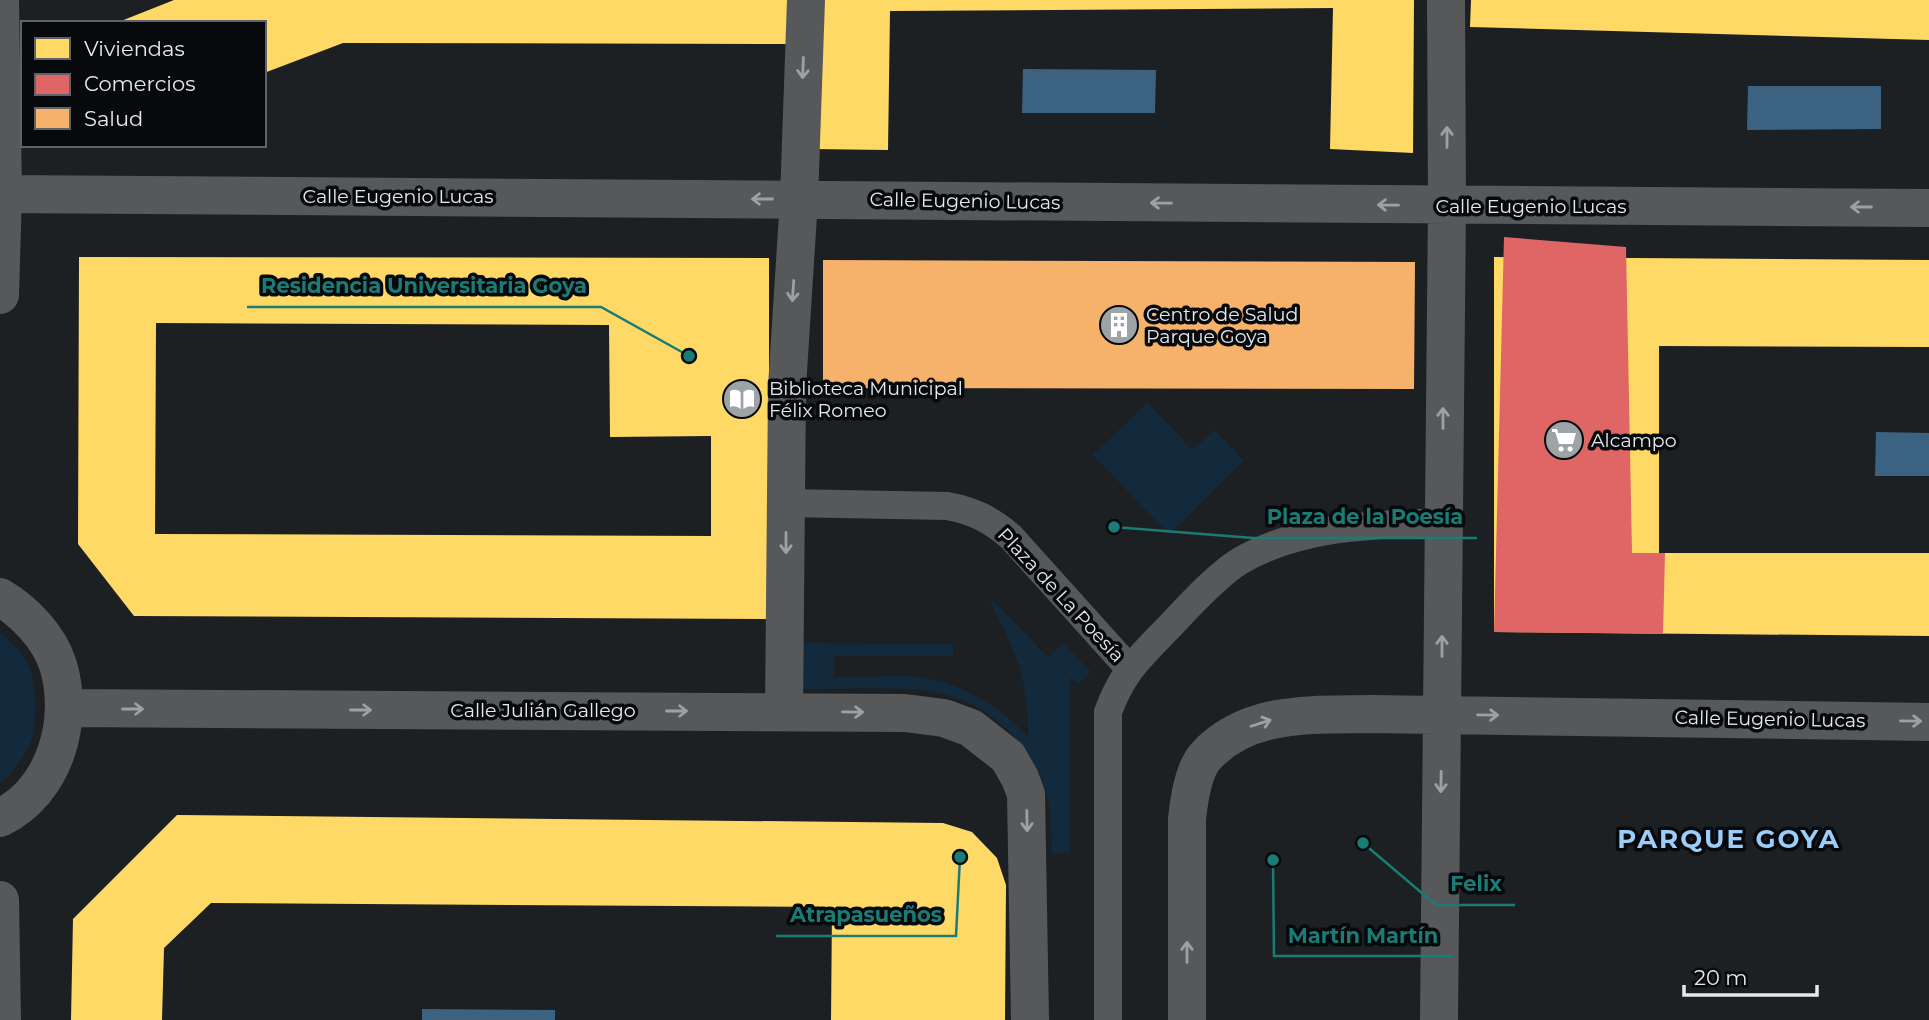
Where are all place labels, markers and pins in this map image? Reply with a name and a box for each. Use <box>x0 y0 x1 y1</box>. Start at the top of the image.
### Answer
callout: Residencia Universitaria Goya <box>247 265 601 307</box>
place label: Centro de Salud Parque Goya <box>1146 303 1298 348</box>
building icon: Centro de Salud Parque Goya <box>1098 304 1140 346</box>
place label: Biblioteca Municipal Félix Romeo <box>769 377 963 422</box>
library icon: Biblioteca Municipal Félix Romeo <box>721 378 763 420</box>
supermarket icon: Alcampo <box>1543 419 1585 461</box>
place label: Alcampo <box>1591 429 1677 452</box>
callout: Plaza de la Poesía <box>1253 496 1477 538</box>
callout: Felix <box>1436 863 1515 905</box>
callout: Atrapasueños <box>776 894 956 936</box>
callout: Martín Martín <box>1274 914 1453 956</box>

